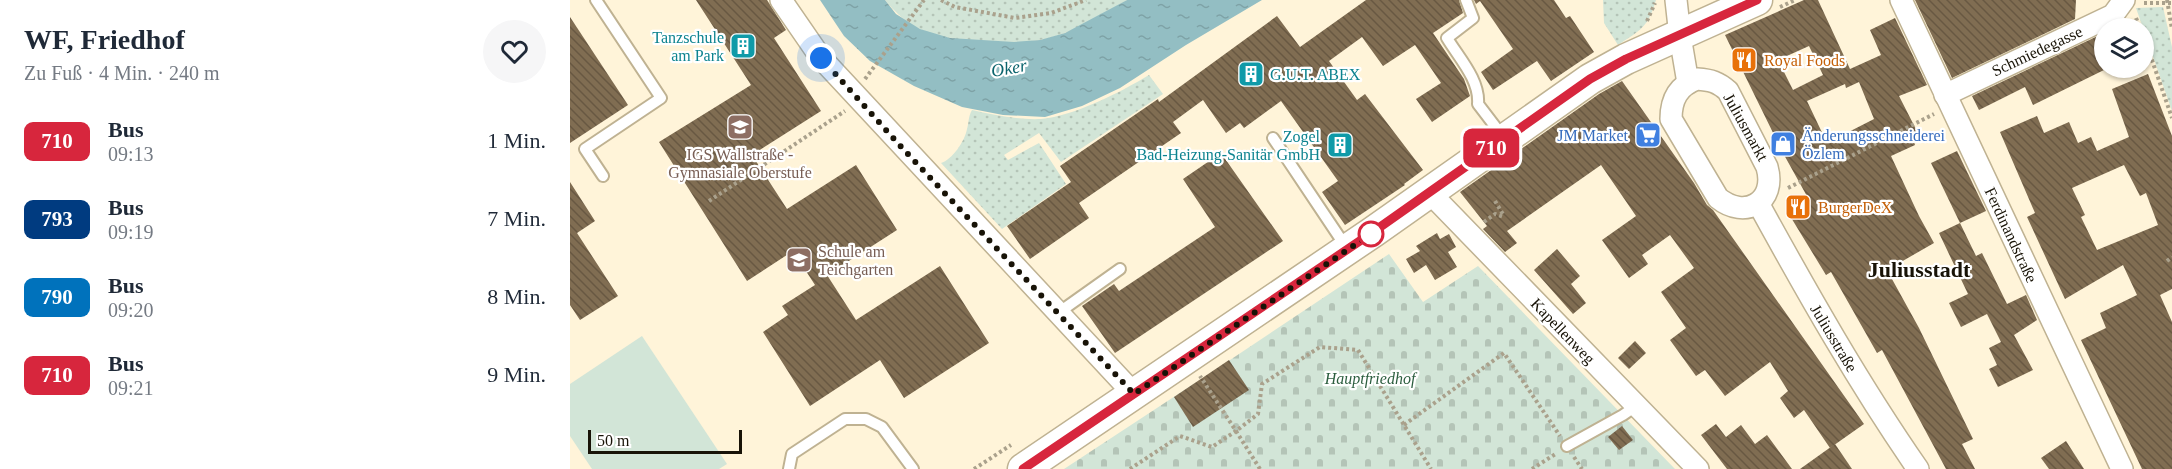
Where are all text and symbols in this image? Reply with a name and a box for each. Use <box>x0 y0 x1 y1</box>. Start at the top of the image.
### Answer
map controls <box>2094 18 2154 78</box>
button: layers <box>2094 18 2154 78</box>
button: heart <box>483 20 546 83</box>
street label: Schmiedegasse <box>1989 23 2085 80</box>
text: WF, Friedhof <box>24 24 185 55</box>
place label: Tanzschule am Park <box>652 29 724 64</box>
building icon: Tanzschule am Park <box>728 31 758 61</box>
your location <box>806 43 836 73</box>
restaurant icon: Royal Foods <box>1729 45 1759 75</box>
place label: Royal Foods <box>1764 52 1845 70</box>
water label: Oker <box>990 55 1029 81</box>
building icon: G.U.T. ABEX <box>1236 59 1266 89</box>
text: Zu Fuß · 4 Min. · 240 m <box>24 62 220 84</box>
place label: G.U.T. ABEX <box>1270 66 1361 83</box>
street label: Juliusmarkt <box>1720 90 1772 164</box>
school or university icon: IGS Wallstraße - Gymnasiale Oberstufe <box>725 112 755 142</box>
text: Bus <box>108 117 143 142</box>
supermarket icon: JM Market <box>1633 120 1663 150</box>
place label: JM Market <box>1557 127 1629 144</box>
place label: Änderungsschneiderei Özlem <box>1802 127 1946 162</box>
text: 1 Min. <box>487 128 546 153</box>
place label: Zogel Bad-Heizung-Sanitär GmbH <box>1136 128 1321 164</box>
line badge: 710 <box>1456 128 1526 168</box>
text: 710 <box>41 129 73 153</box>
shop icon: Änderungsschneiderei Özlem <box>1768 129 1798 159</box>
building icon: Zogel Bad-Heizung-Sanitär GmbH <box>1325 130 1355 160</box>
text: 710 <box>1475 136 1507 160</box>
text: 09:13 <box>108 143 154 165</box>
place label: IGS Wallstraße - Gymnasiale Oberstufe <box>668 146 812 182</box>
street label: Ferdinandstraße <box>1982 185 2040 285</box>
restaurant icon: BurgerDeX <box>1783 192 1813 222</box>
text: Bus <box>108 195 143 220</box>
place label: BurgerDeX <box>1818 199 1893 217</box>
text: 7 Min. <box>487 206 546 231</box>
text: 793 <box>41 207 73 231</box>
text: 09:19 <box>108 221 154 243</box>
unlabelled marker <box>1358 221 1384 247</box>
place label: Schule am Teichgarten <box>818 243 893 279</box>
school or university icon: Schule am Teichgarten <box>784 245 814 275</box>
district label: Juliusstadt <box>1868 257 1971 282</box>
text: Bus <box>108 273 143 298</box>
text: 8 Min. <box>487 284 546 309</box>
text: 790 <box>41 285 73 309</box>
street label: Kapellenweg <box>1527 295 1598 368</box>
text: 09:20 <box>108 299 154 321</box>
street label: Juliusstraße <box>1807 301 1861 375</box>
text: Bus <box>108 351 143 376</box>
text: 9 Min. <box>487 362 546 387</box>
text: 710 <box>41 363 73 387</box>
park label: Hauptfriedhof <box>1324 370 1418 388</box>
text: 09:21 <box>108 377 154 399</box>
scale bar <box>588 427 742 454</box>
text: 50 m <box>597 432 629 449</box>

